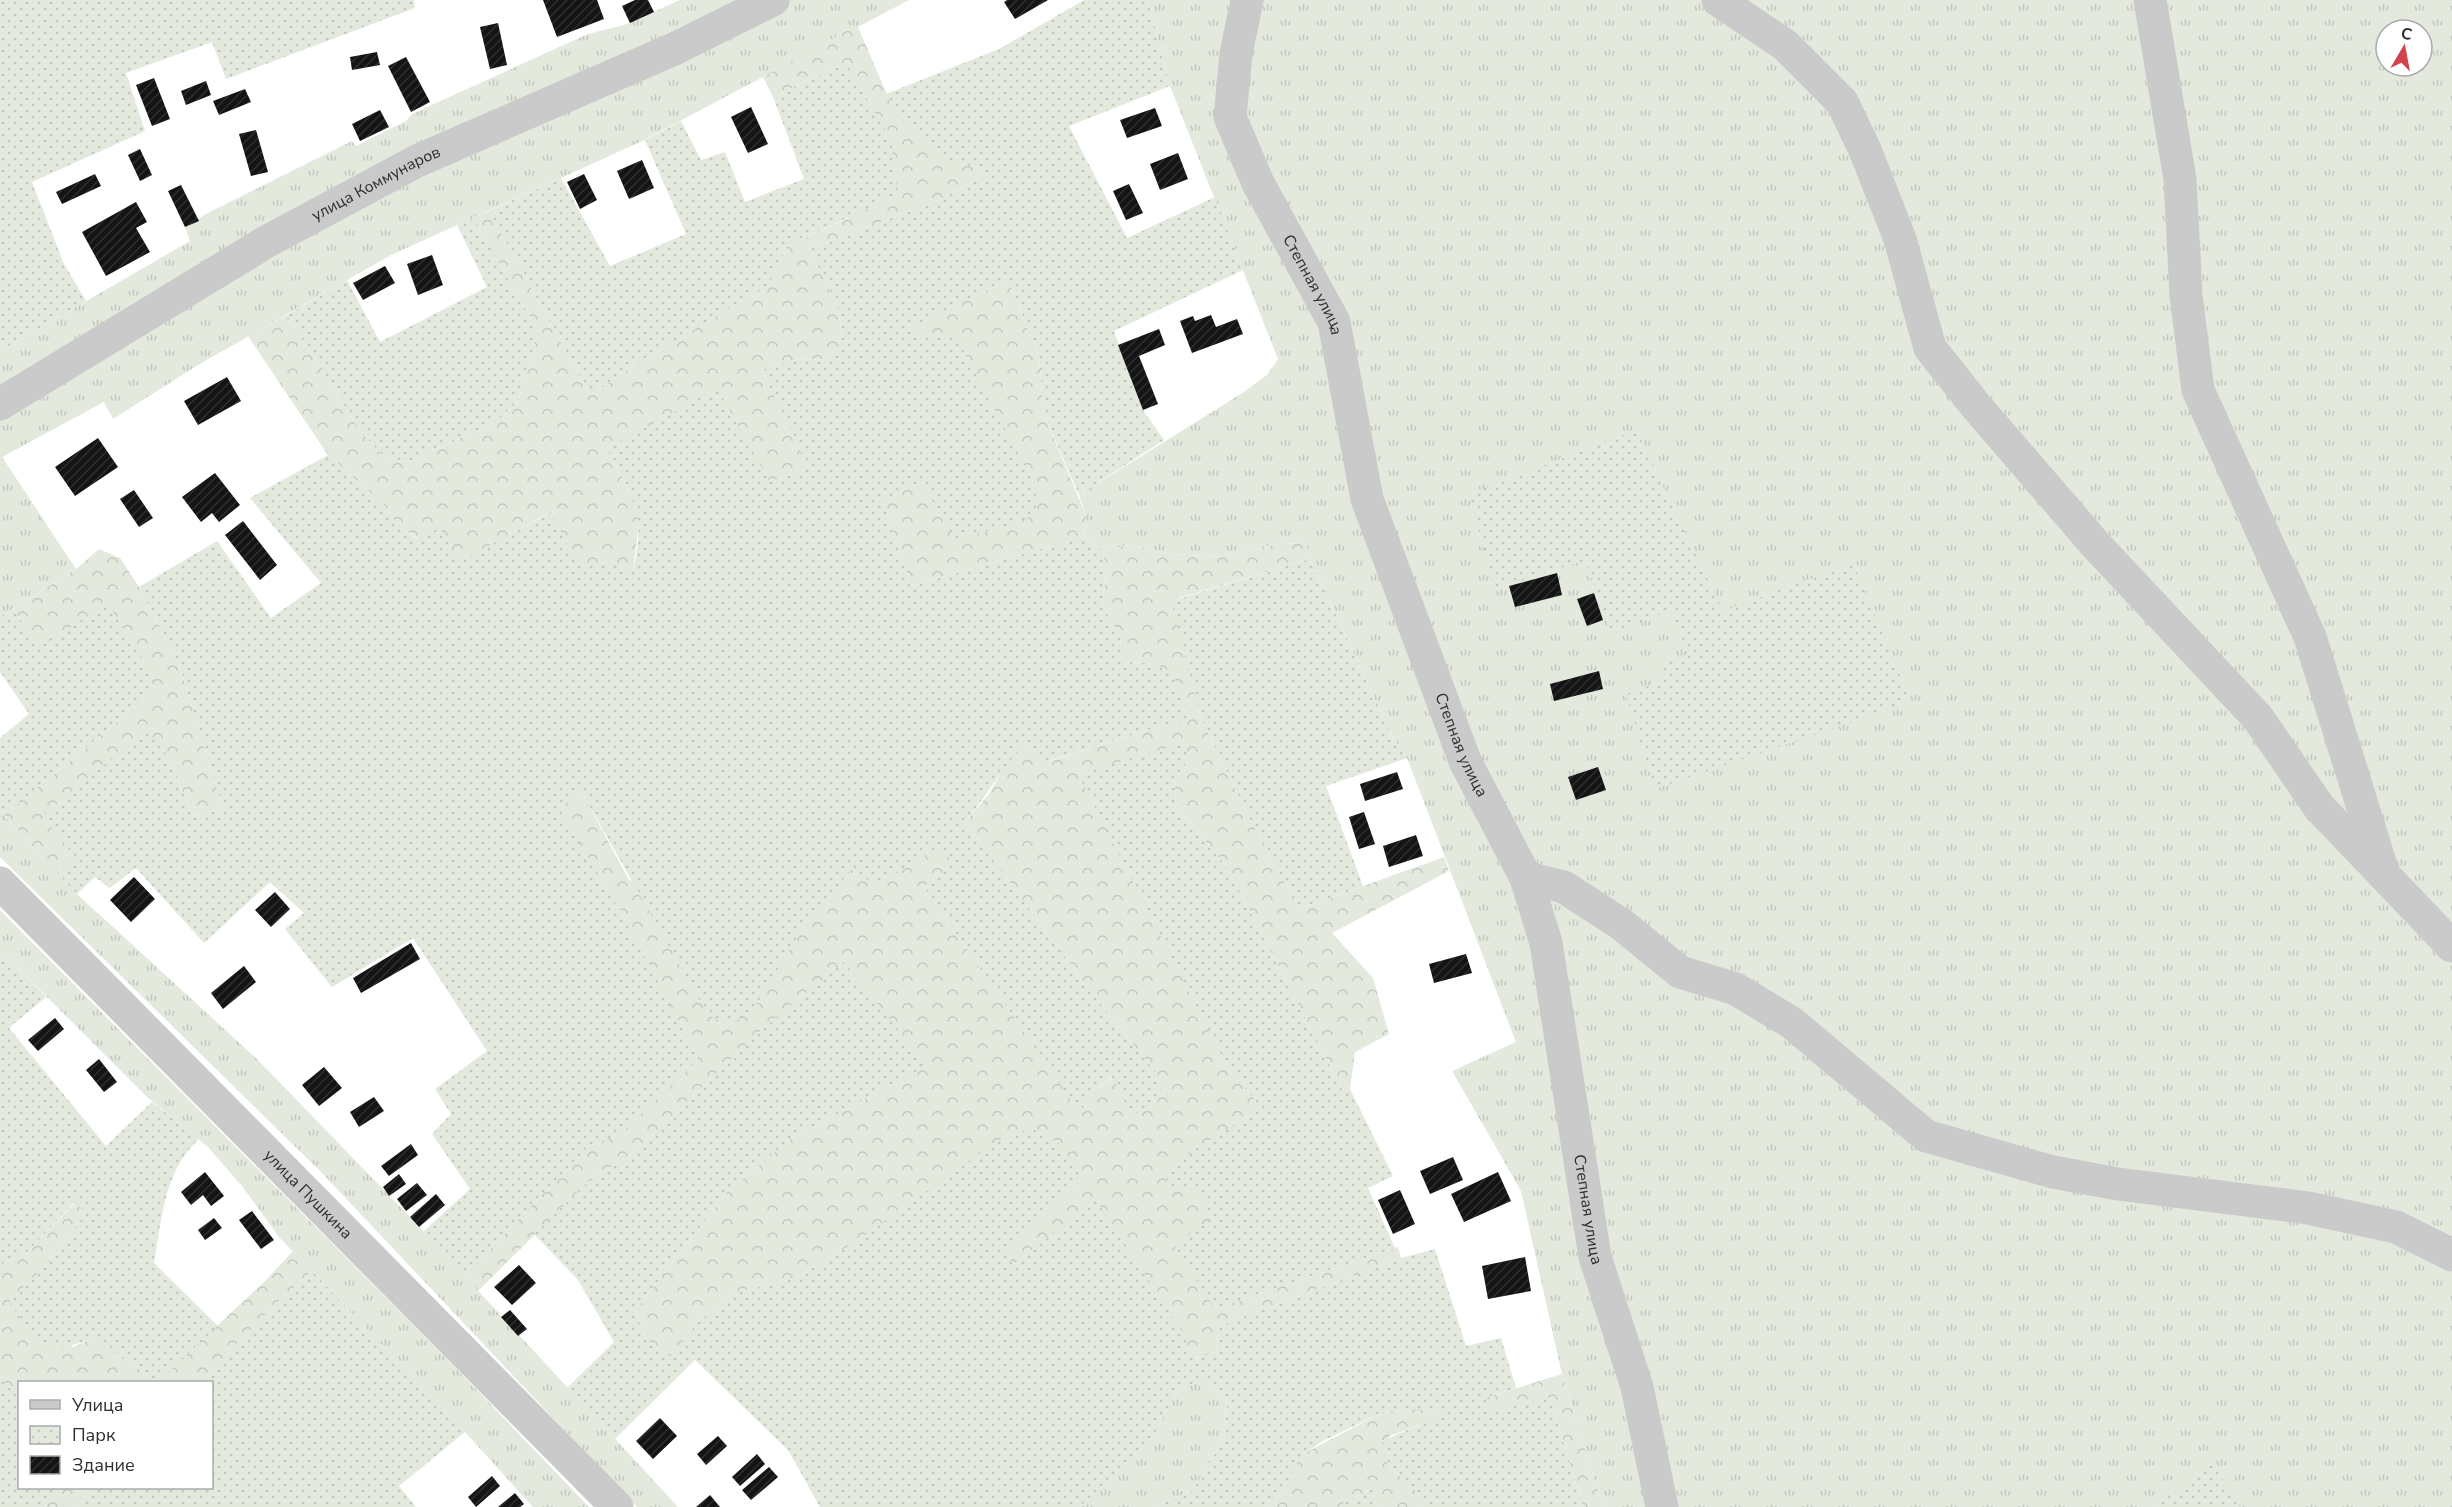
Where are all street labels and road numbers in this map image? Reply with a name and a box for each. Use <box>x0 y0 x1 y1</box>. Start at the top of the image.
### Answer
street label: улица Коммунаров <box>308 141 444 227</box>
street label: Степная улица <box>1277 231 1347 337</box>
street label: Степная улица <box>1429 690 1493 801</box>
street label: улица Пушкина <box>259 1145 357 1244</box>
street label: Степная улица <box>1568 1153 1608 1268</box>

